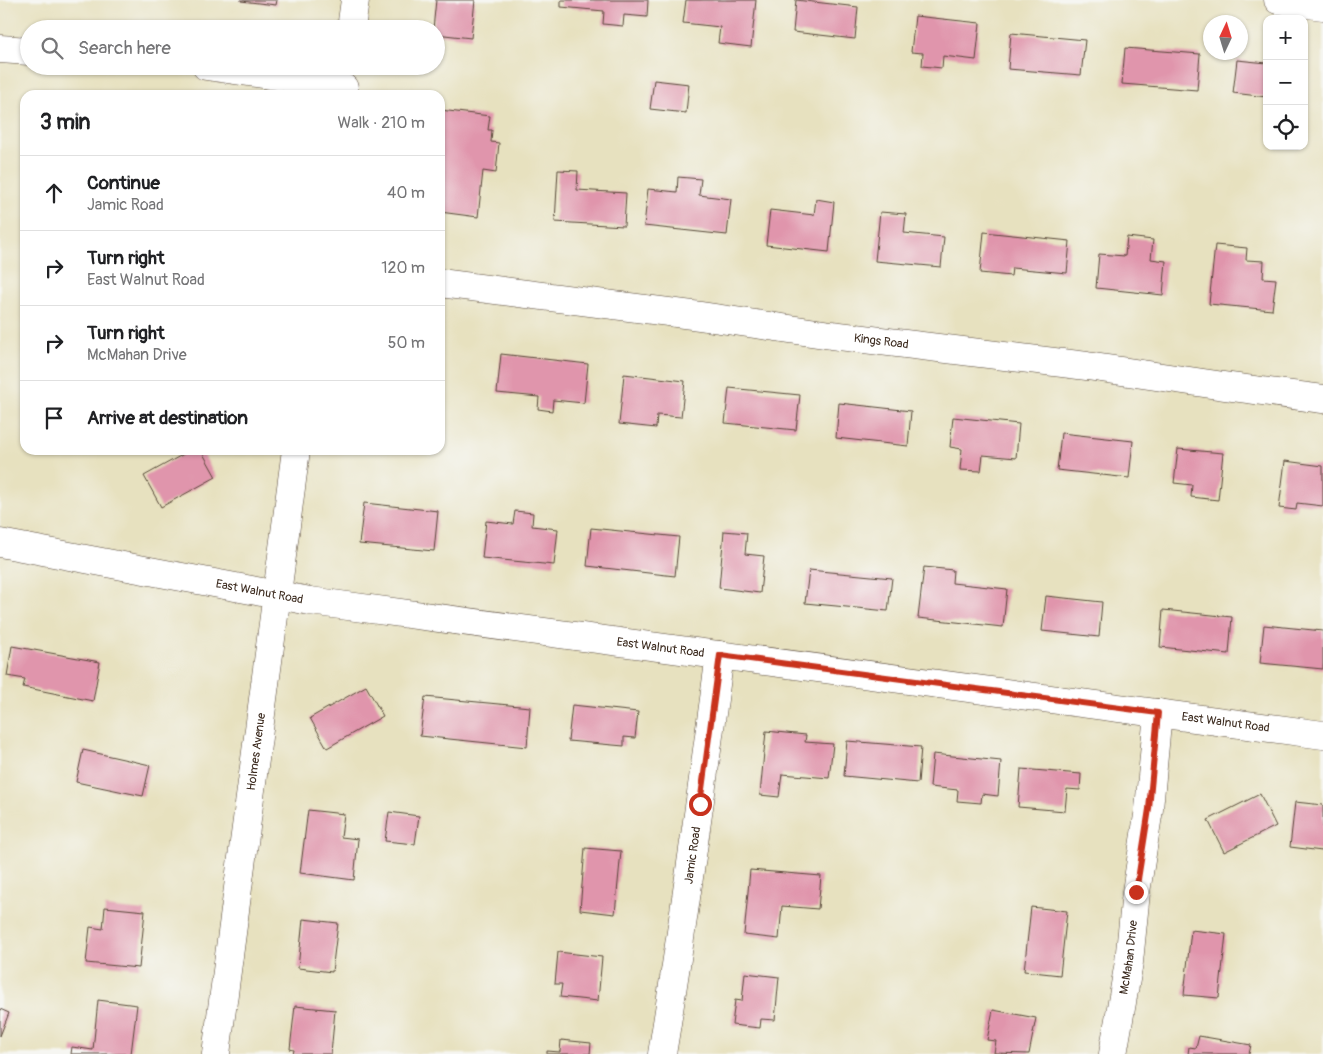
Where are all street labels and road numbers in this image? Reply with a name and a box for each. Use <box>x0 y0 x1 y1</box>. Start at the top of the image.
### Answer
street label: Kings Road <box>853 331 909 352</box>
street label: East Walnut Road <box>214 577 304 608</box>
street label: East Walnut Road <box>616 635 705 661</box>
street label: East Walnut Road <box>1181 709 1271 736</box>
street label: Holmes Avenue <box>244 712 269 792</box>
street label: Jamic Road <box>681 826 704 885</box>
street label: McMahan Drive <box>1116 919 1141 996</box>

